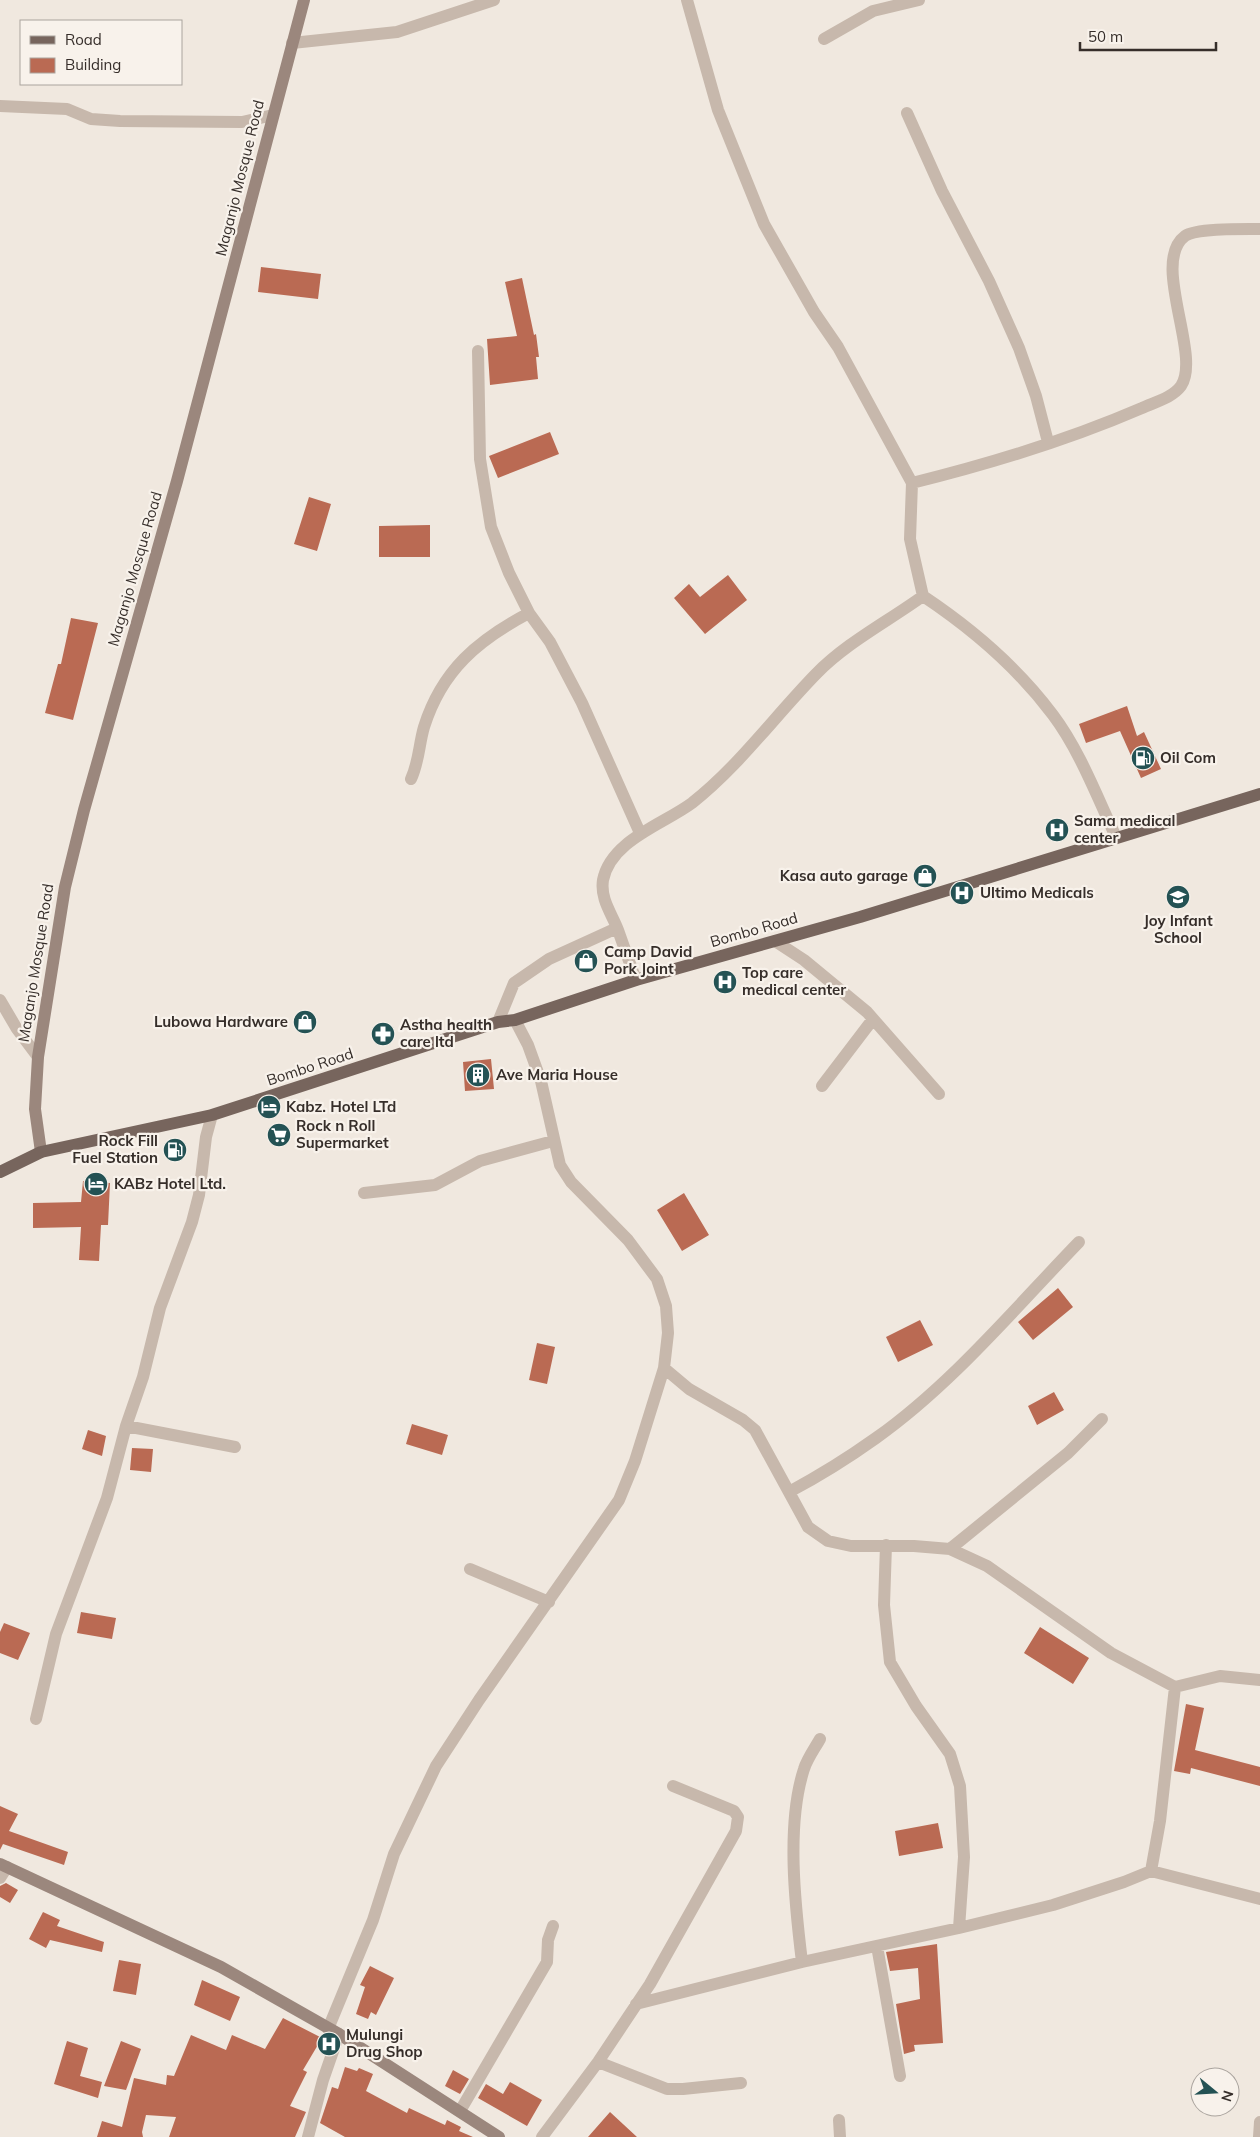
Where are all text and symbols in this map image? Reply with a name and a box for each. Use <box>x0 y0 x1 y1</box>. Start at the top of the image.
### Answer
legend <box>20 20 182 85</box>
scale bar <box>1080 20 1216 52</box>
text: 50 m <box>1088 27 1123 46</box>
text: Road <box>65 30 102 49</box>
text: Building <box>65 55 121 74</box>
street label: Maganjo Mosque Road <box>211 98 268 258</box>
street label: Maganjo Mosque Road <box>103 489 166 648</box>
fuel station icon: Oil Com <box>1130 745 1156 771</box>
place label: Oil Com <box>1160 748 1216 767</box>
place label: Sama medical center <box>1074 811 1176 847</box>
hospital icon: Sama medical center <box>1044 817 1070 843</box>
shop icon: Kasa auto garage <box>912 863 938 889</box>
place label: Kasa auto garage <box>780 866 908 885</box>
hospital icon: Ultimo Medicals <box>949 880 975 906</box>
street label: Maganjo Mosque Road <box>14 882 57 1043</box>
place label: Ultimo Medicals <box>980 883 1094 902</box>
school or university icon: Joy Infant School <box>1165 884 1191 910</box>
street label: Bombo Road <box>708 908 800 951</box>
place label: Joy Infant School <box>1143 911 1213 947</box>
place label: Camp David Pork Joint <box>604 942 692 978</box>
shop icon: Camp David Pork Joint <box>573 948 599 974</box>
place label: Top care medical center <box>742 963 846 999</box>
hospital icon: Top care medical center <box>712 969 738 995</box>
shop icon: Lubowa Hardware <box>292 1009 318 1035</box>
place label: Lubowa Hardware <box>154 1012 288 1031</box>
place label: Astha health care ltd <box>400 1015 492 1051</box>
pharmacy icon: Astha health care ltd <box>370 1021 396 1047</box>
street label: Bombo Road <box>264 1044 356 1089</box>
building icon: Ave Maria House <box>465 1062 491 1088</box>
place label: Ave Maria House <box>496 1065 618 1084</box>
hotel icon: Kabz. Hotel LTd <box>256 1094 282 1120</box>
place label: Kabz. Hotel LTd <box>286 1097 396 1116</box>
place label: Rock n Roll Supermarket <box>296 1116 389 1152</box>
supermarket icon: Rock n Roll Supermarket <box>266 1122 292 1148</box>
place label: Rock Fill Fuel Station <box>72 1131 158 1167</box>
fuel station icon: Rock Fill Fuel Station <box>162 1137 188 1163</box>
hotel icon: KABz Hotel Ltd. <box>83 1171 109 1197</box>
place label: KABz Hotel Ltd. <box>114 1174 226 1193</box>
place label: Mulungi Drug Shop <box>346 2025 423 2061</box>
hospital icon: Mulungi Drug Shop <box>316 2031 342 2057</box>
north arrow <box>1190 2067 1240 2117</box>
text: N <box>1217 2088 1238 2104</box>

